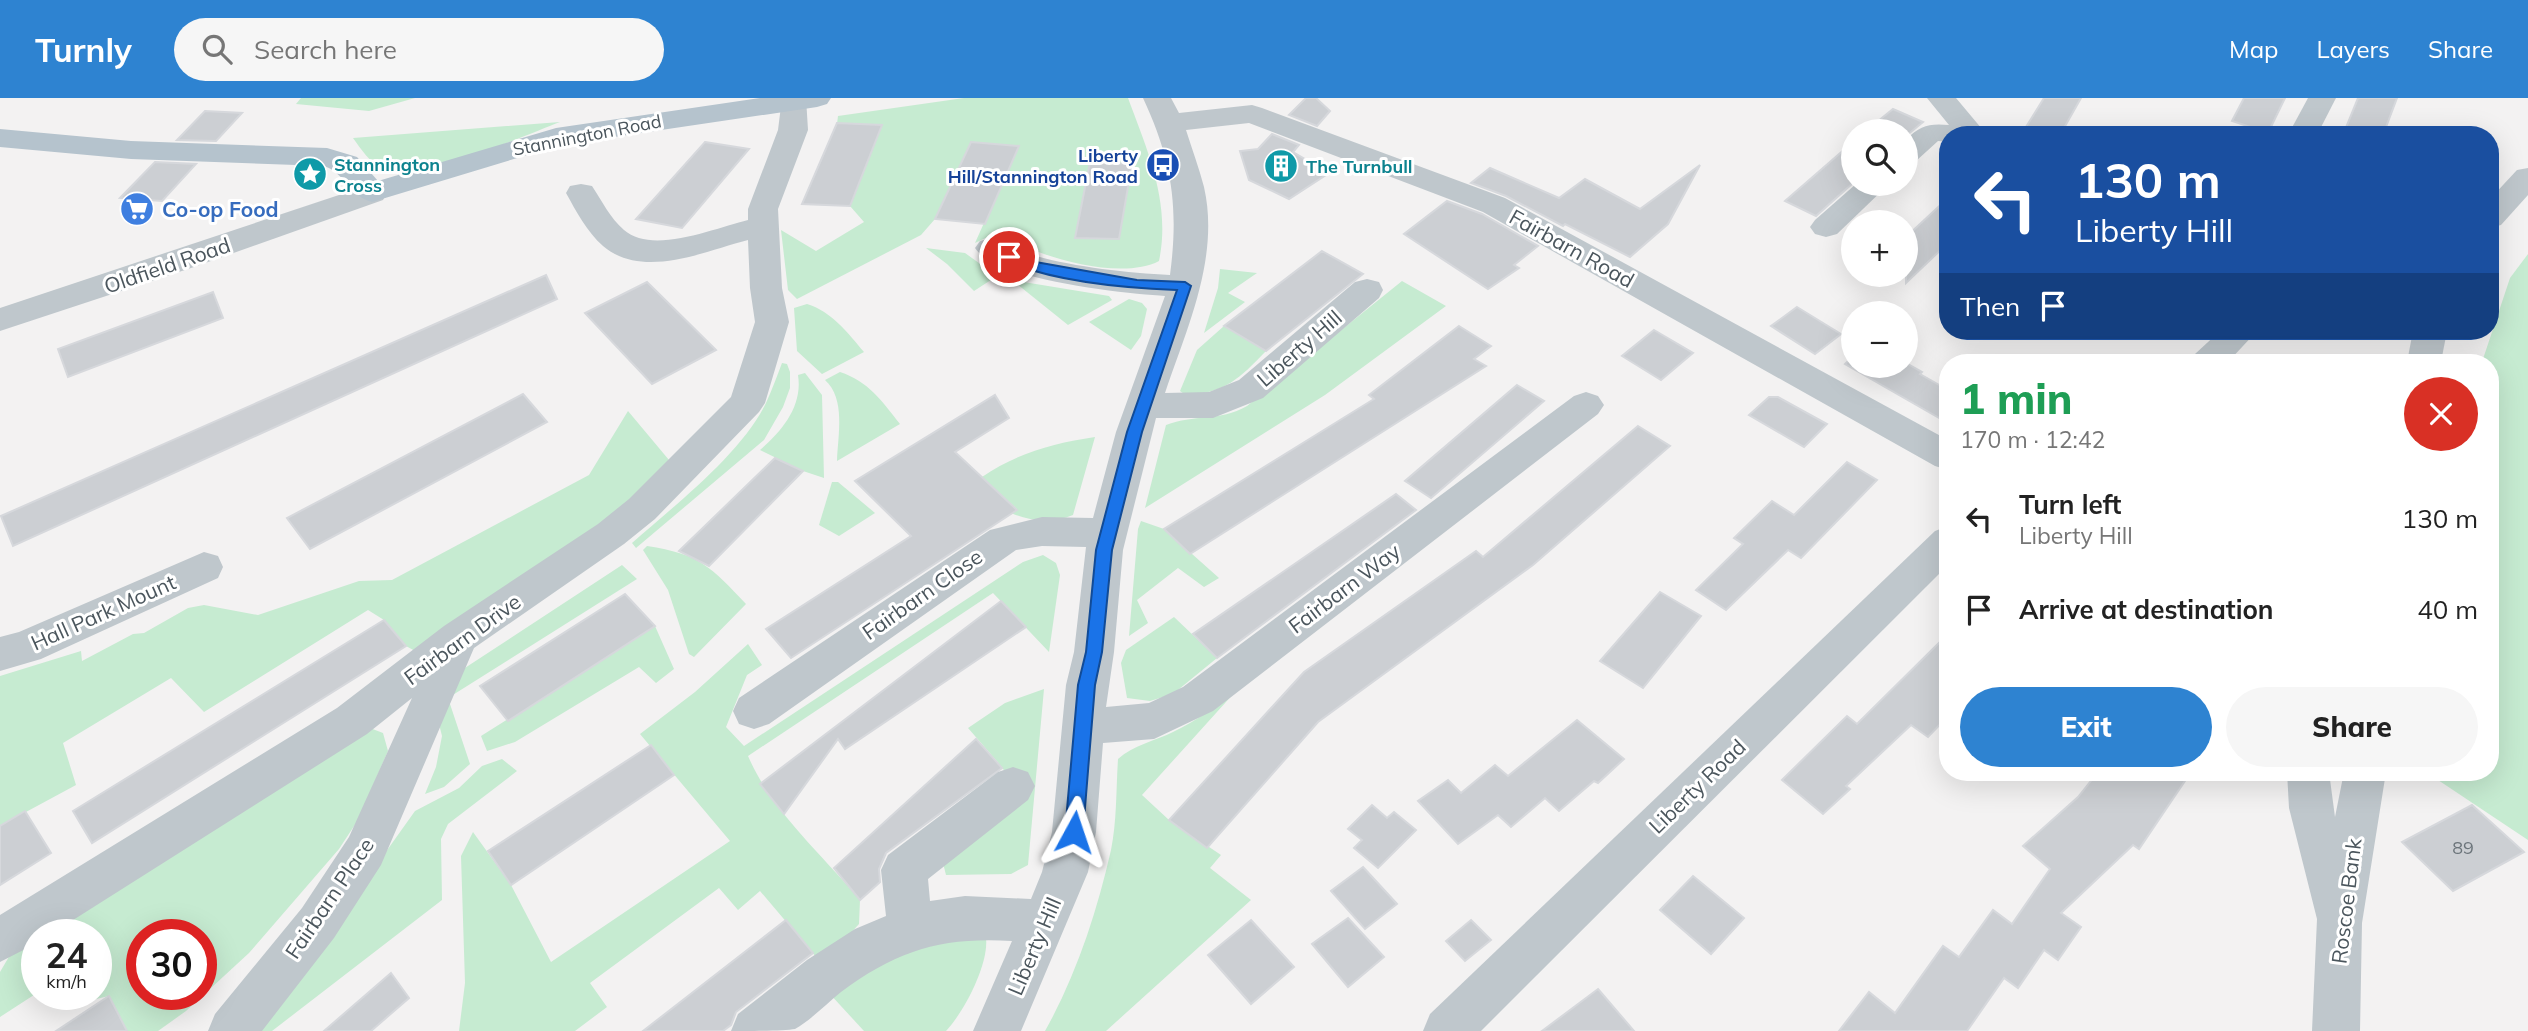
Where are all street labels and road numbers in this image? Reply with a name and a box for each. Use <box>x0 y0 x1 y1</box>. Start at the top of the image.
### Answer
street label: Stannington Road <box>511 109 663 161</box>
street label: Fairbarn Road <box>1505 203 1639 293</box>
street label: Oldfield Road <box>100 231 234 299</box>
street label: Liberty Hill <box>1251 304 1347 392</box>
street label: Fairbarn Way <box>1283 538 1405 638</box>
street label: Fairbarn Close <box>857 543 987 645</box>
street label: Hall Park Mount <box>27 568 179 656</box>
street label: Fairbarn Drive <box>399 588 525 690</box>
street label: Liberty Road <box>1643 733 1751 839</box>
street label: Fairbarn Place <box>279 833 379 963</box>
street label: Roscoe Bank <box>2325 837 2367 965</box>
street label: Liberty Hill <box>1002 893 1066 999</box>

